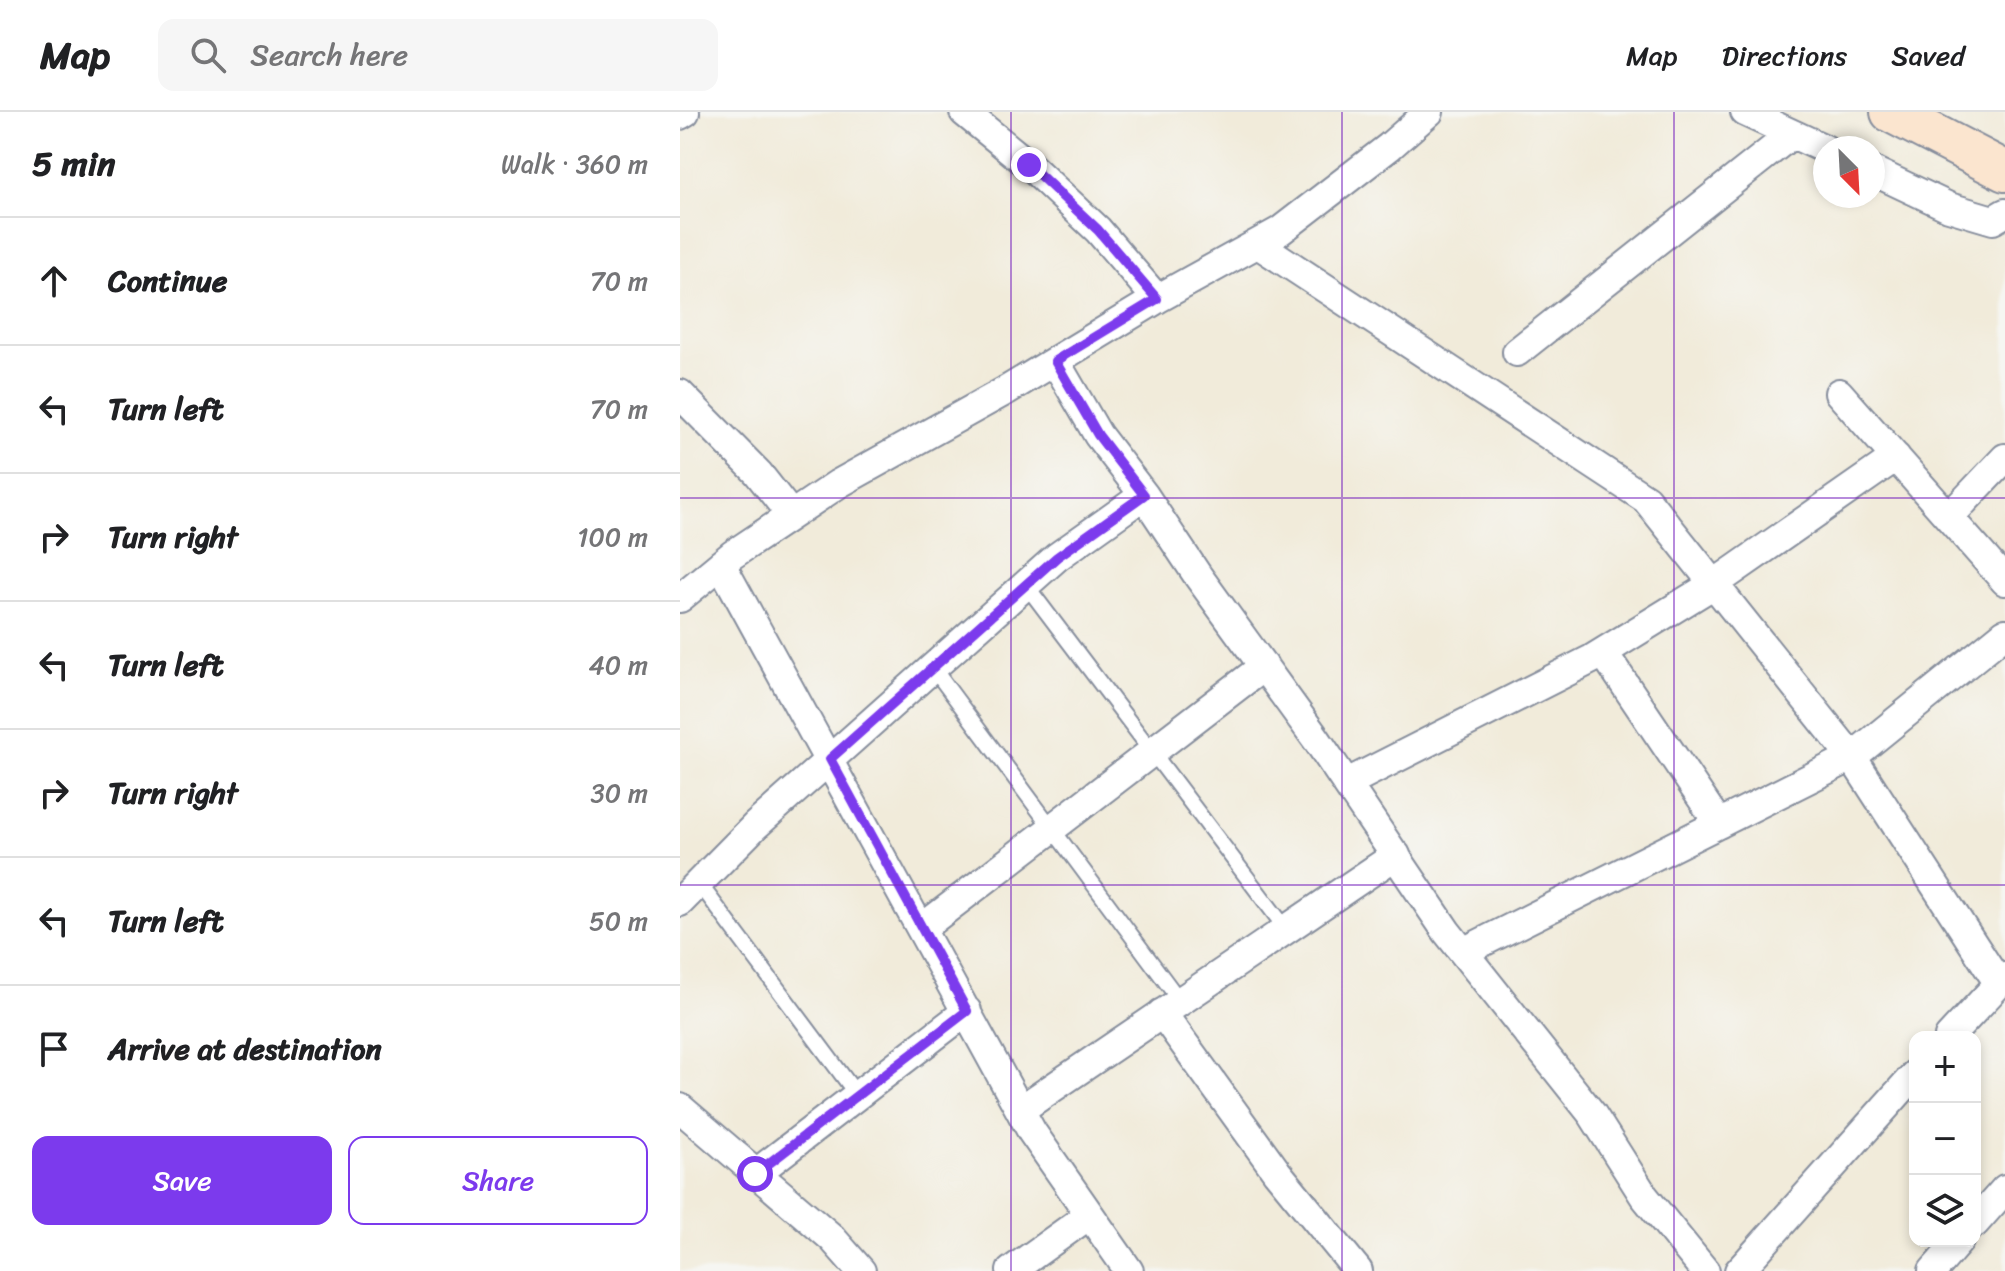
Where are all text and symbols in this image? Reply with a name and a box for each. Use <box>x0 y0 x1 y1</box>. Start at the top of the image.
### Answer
search box <box>158 19 718 91</box>
text: Map <box>40 22 110 89</box>
text: Search here <box>250 28 408 82</box>
text: Map <box>1626 31 1678 80</box>
text: Directions <box>1722 31 1847 80</box>
text: Saved <box>1891 31 1965 80</box>
icon: search <box>186 33 230 77</box>
text: 5 min <box>32 134 115 194</box>
north arrow <box>1813 136 1885 208</box>
text: Walk · 360 m <box>501 141 648 187</box>
route end <box>1011 147 1047 183</box>
text: Continue <box>108 254 227 308</box>
text: 70 m <box>590 258 648 304</box>
icon: ahead <box>32 259 76 303</box>
text: Turn left <box>108 382 224 436</box>
text: 70 m <box>590 386 648 432</box>
icon: left <box>32 387 76 431</box>
text: Turn right <box>108 510 238 564</box>
text: 100 m <box>577 514 648 560</box>
icon: right <box>32 515 76 559</box>
text: Turn left <box>108 638 224 692</box>
text: 40 m <box>589 642 648 688</box>
icon: left <box>32 643 76 687</box>
text: Turn right <box>108 766 238 820</box>
text: 30 m <box>591 770 648 816</box>
icon: right <box>32 771 76 815</box>
text: Turn left <box>108 894 224 948</box>
text: 50 m <box>589 898 648 944</box>
icon: left <box>32 899 76 943</box>
text: Arrive at destination <box>108 1022 382 1076</box>
icon: arrive <box>32 1027 76 1071</box>
map controls <box>1909 1031 1981 1247</box>
button: + <box>1909 1031 1981 1103</box>
button: − <box>1909 1103 1981 1175</box>
button: Save <box>32 1136 332 1225</box>
button: Share <box>348 1136 648 1225</box>
route start <box>737 1156 773 1192</box>
button: layers <box>1909 1175 1981 1247</box>

